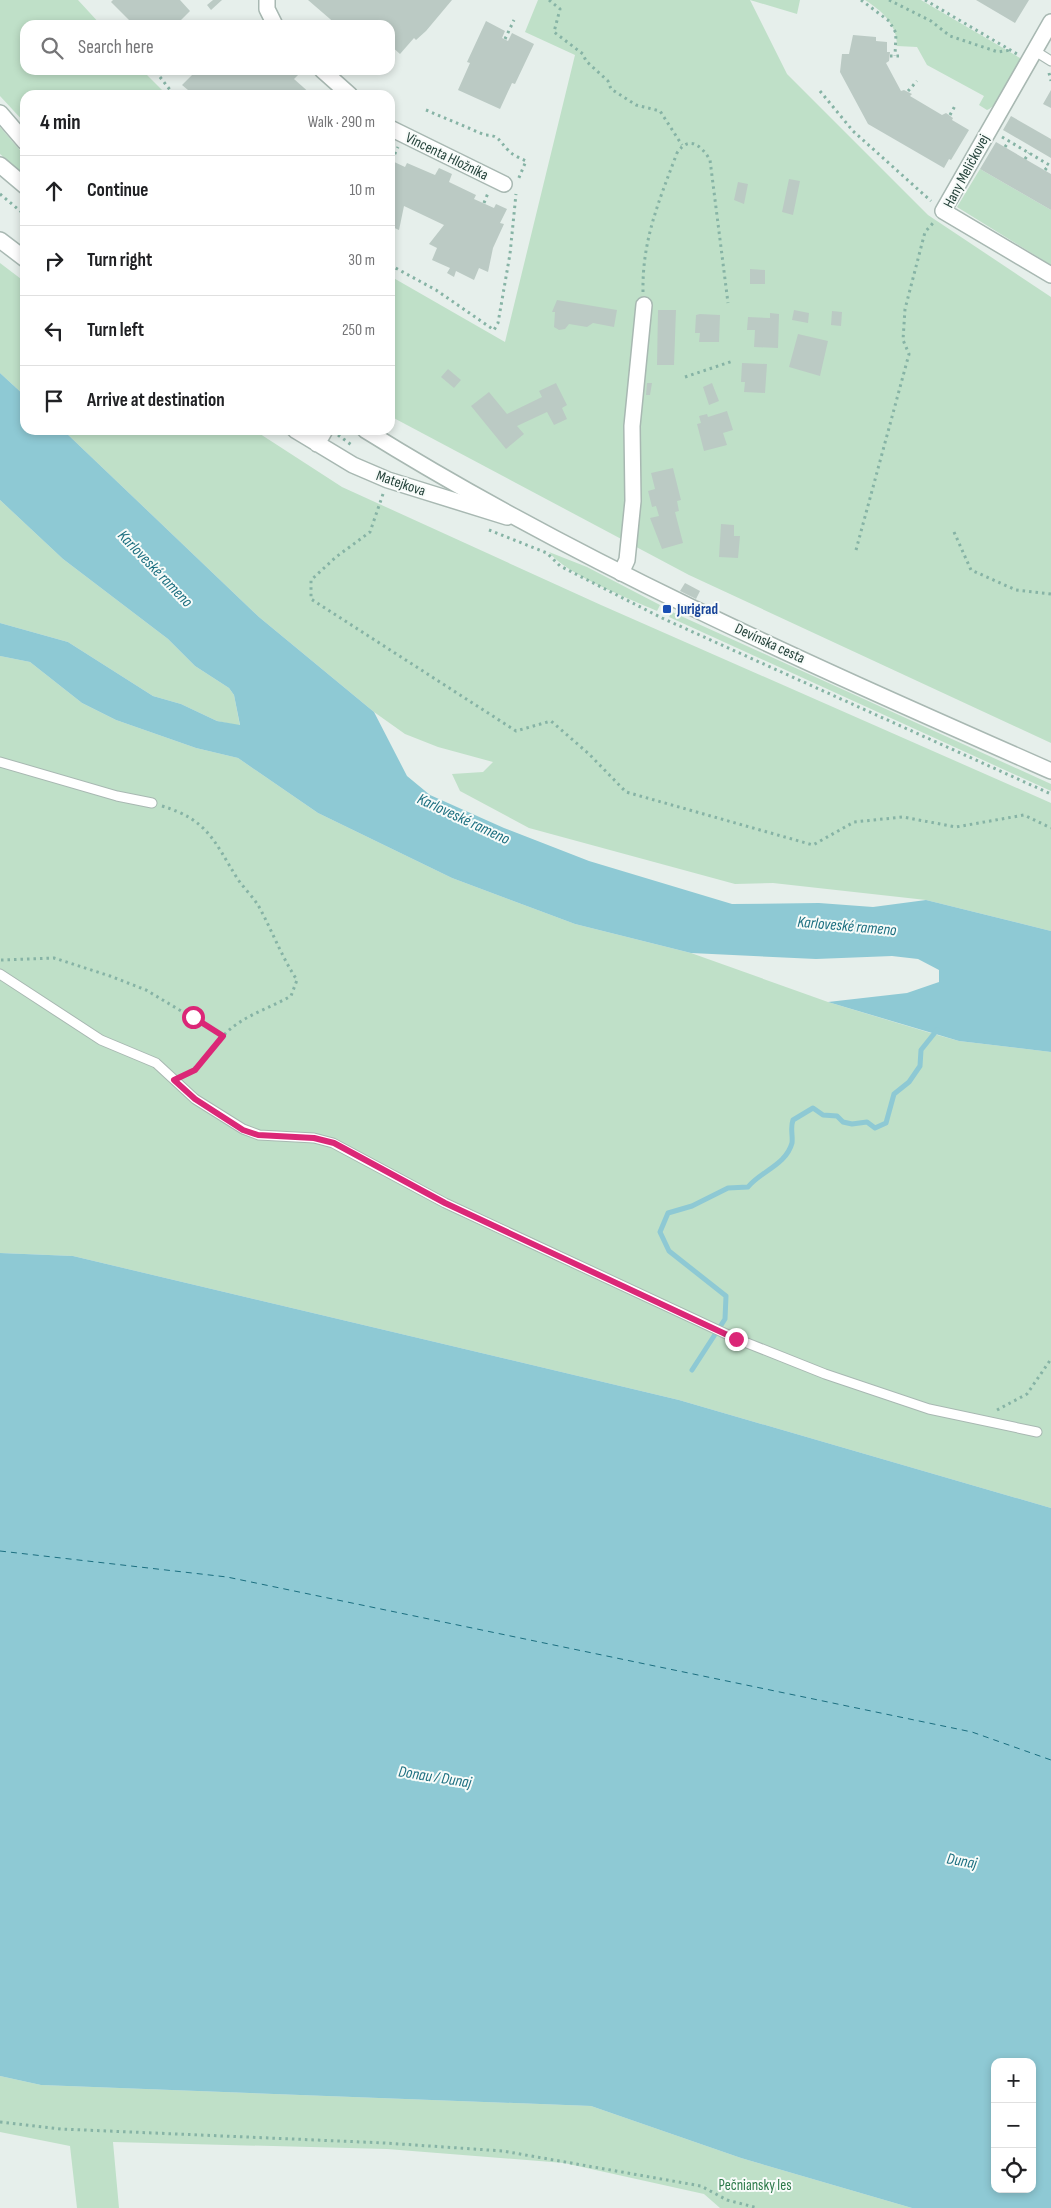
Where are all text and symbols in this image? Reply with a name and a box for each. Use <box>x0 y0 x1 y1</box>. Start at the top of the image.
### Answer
search box <box>20 20 395 75</box>
icon: search <box>38 34 66 62</box>
text: Search here <box>78 36 154 59</box>
text: 4 min <box>40 110 81 135</box>
text: Walk · 290 m <box>308 113 375 132</box>
street label: Vincenta Hložníka <box>402 128 491 185</box>
street label: Hany Meličkovej <box>939 131 994 211</box>
icon: ahead <box>40 177 68 205</box>
text: Continue <box>87 179 148 202</box>
text: 10 m <box>349 181 375 200</box>
icon: right <box>40 247 68 275</box>
text: Turn right <box>87 249 152 272</box>
text: 30 m <box>348 251 375 270</box>
icon: left <box>40 317 68 345</box>
text: Turn left <box>87 319 144 342</box>
text: 250 m <box>342 321 375 340</box>
icon: arrive <box>40 387 68 415</box>
text: Arrive at destination <box>87 389 225 412</box>
street label: Matejkova <box>374 466 428 501</box>
water label: Karloveské rameno <box>114 527 197 612</box>
place label: Jurigrad <box>676 600 718 619</box>
marker: Jurigrad <box>661 603 673 615</box>
street label: Devínska cesta <box>732 619 808 668</box>
water label: Karloveské rameno <box>414 790 513 849</box>
water label: Karloveské rameno <box>796 913 898 940</box>
route start <box>182 1006 205 1029</box>
route end <box>725 1328 748 1351</box>
water label: Donau / Dunaj <box>397 1762 474 1793</box>
water label: Dunaj <box>945 1849 979 1874</box>
map controls <box>991 2058 1036 2193</box>
button: + <box>991 2058 1036 2103</box>
button: − <box>991 2103 1036 2148</box>
button: locate <box>991 2148 1036 2193</box>
park label: Pečniansky les <box>718 2176 792 2195</box>

